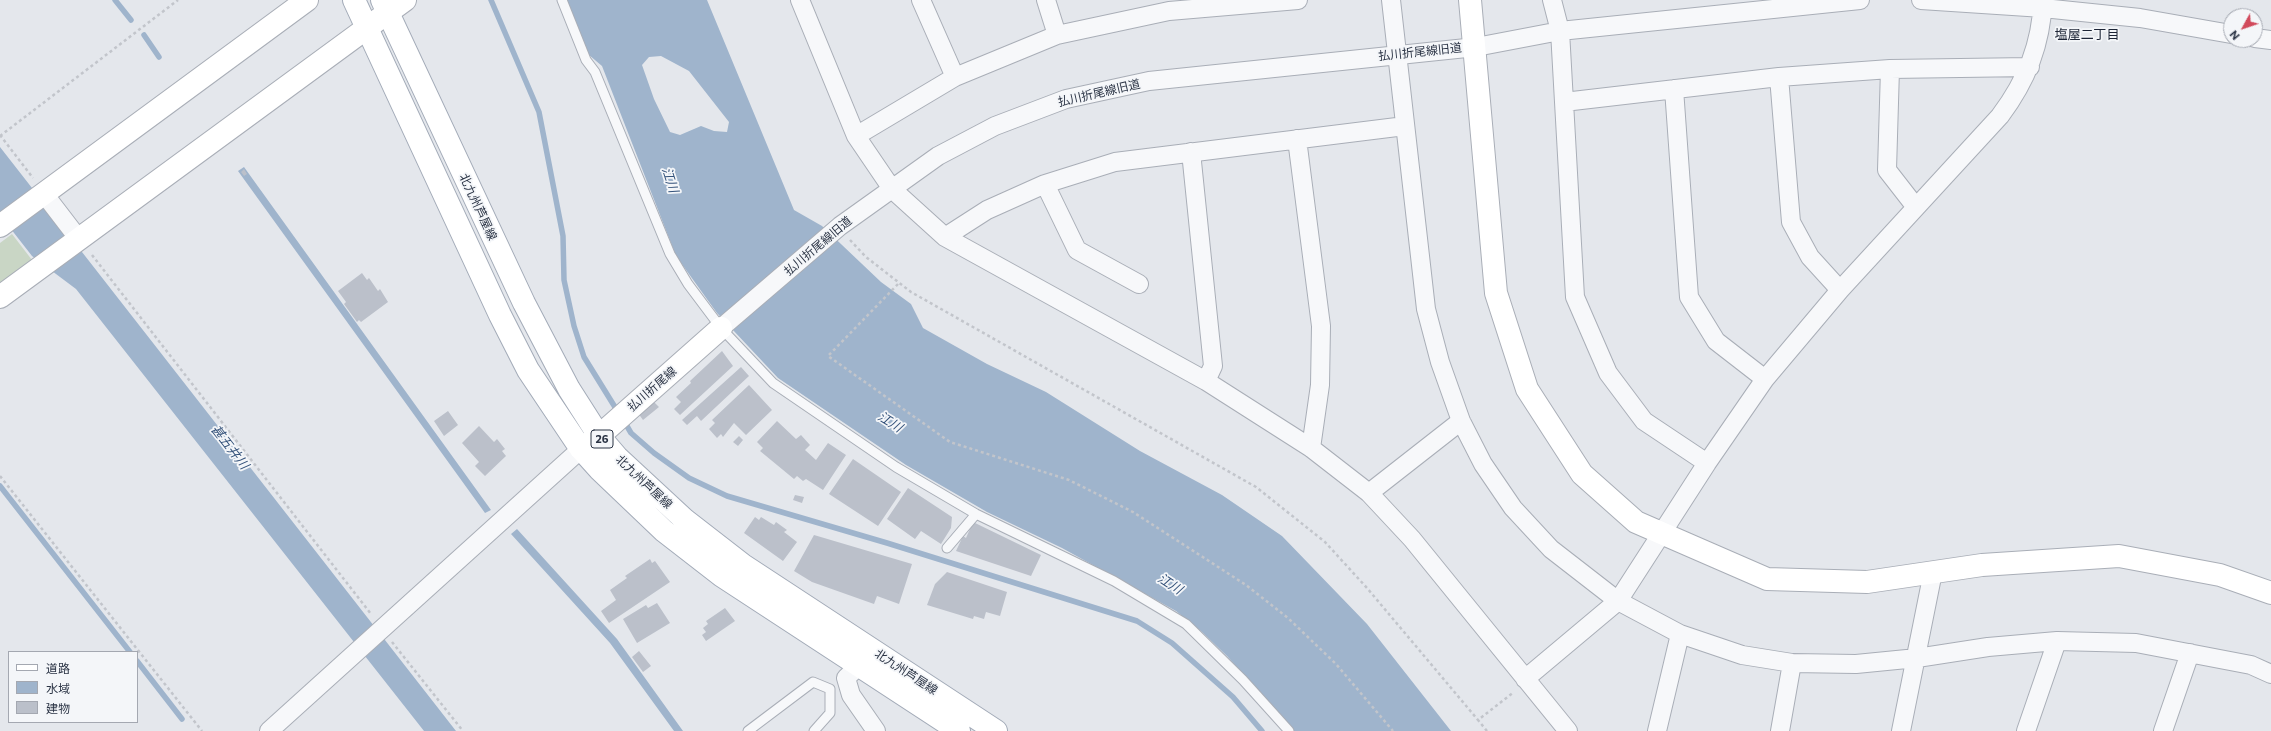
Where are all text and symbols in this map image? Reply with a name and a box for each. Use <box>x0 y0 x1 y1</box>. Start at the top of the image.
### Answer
north arrow <box>2223 8 2263 48</box>
district label: 塩屋二丁目 <box>2055 27 2119 43</box>
text: N <box>2227 28 2242 43</box>
street label: 払川折尾線旧道 <box>1377 40 1463 64</box>
street label: 払川折尾線旧道 <box>1056 77 1142 109</box>
water label: 江川 <box>659 165 681 195</box>
street label: 北九州芦屋線 <box>456 171 500 243</box>
street label: 払川折尾線旧道 <box>781 213 855 279</box>
street label: 払川折尾線 <box>625 364 679 414</box>
water label: 江川 <box>875 408 905 436</box>
water label: 甚五井川 <box>208 422 252 472</box>
road number: 26 <box>591 430 613 448</box>
street label: 北九州芦屋線 <box>613 452 675 512</box>
water label: 江川 <box>1155 570 1185 598</box>
street label: 北九州芦屋線 <box>872 646 940 698</box>
legend <box>8 651 138 723</box>
text: 道路 <box>46 661 70 675</box>
text: 水域 <box>46 681 70 695</box>
text: 建物 <box>46 701 70 715</box>

